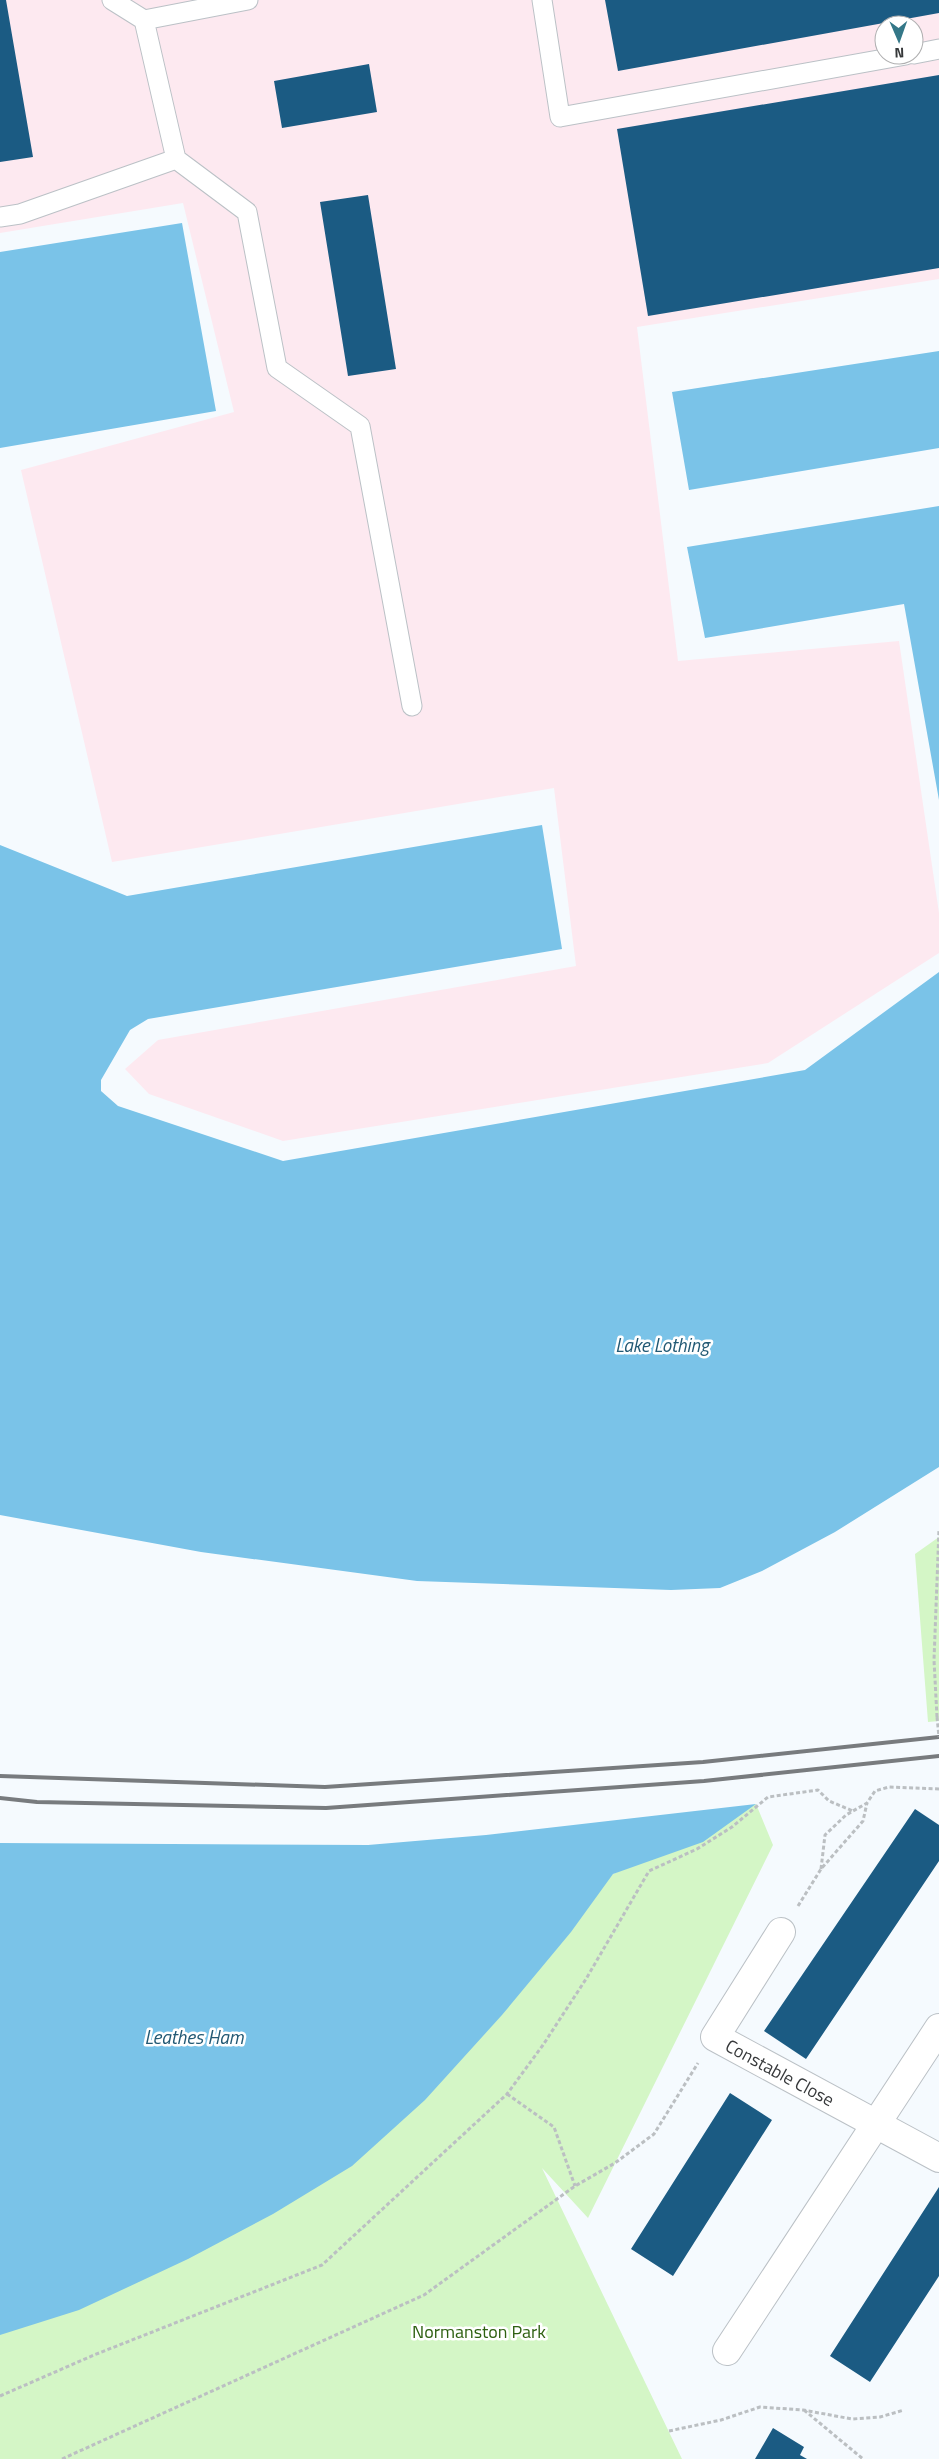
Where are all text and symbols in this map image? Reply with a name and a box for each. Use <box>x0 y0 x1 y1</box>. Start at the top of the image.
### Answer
north arrow <box>874 15 924 65</box>
text: N <box>894 43 905 64</box>
water label: Lake Lothing <box>615 1330 711 1359</box>
water label: Leathes Ham <box>145 2022 245 2051</box>
street label: Constable Close <box>721 2032 839 2113</box>
park label: Normanston Park <box>412 2318 546 2345</box>

